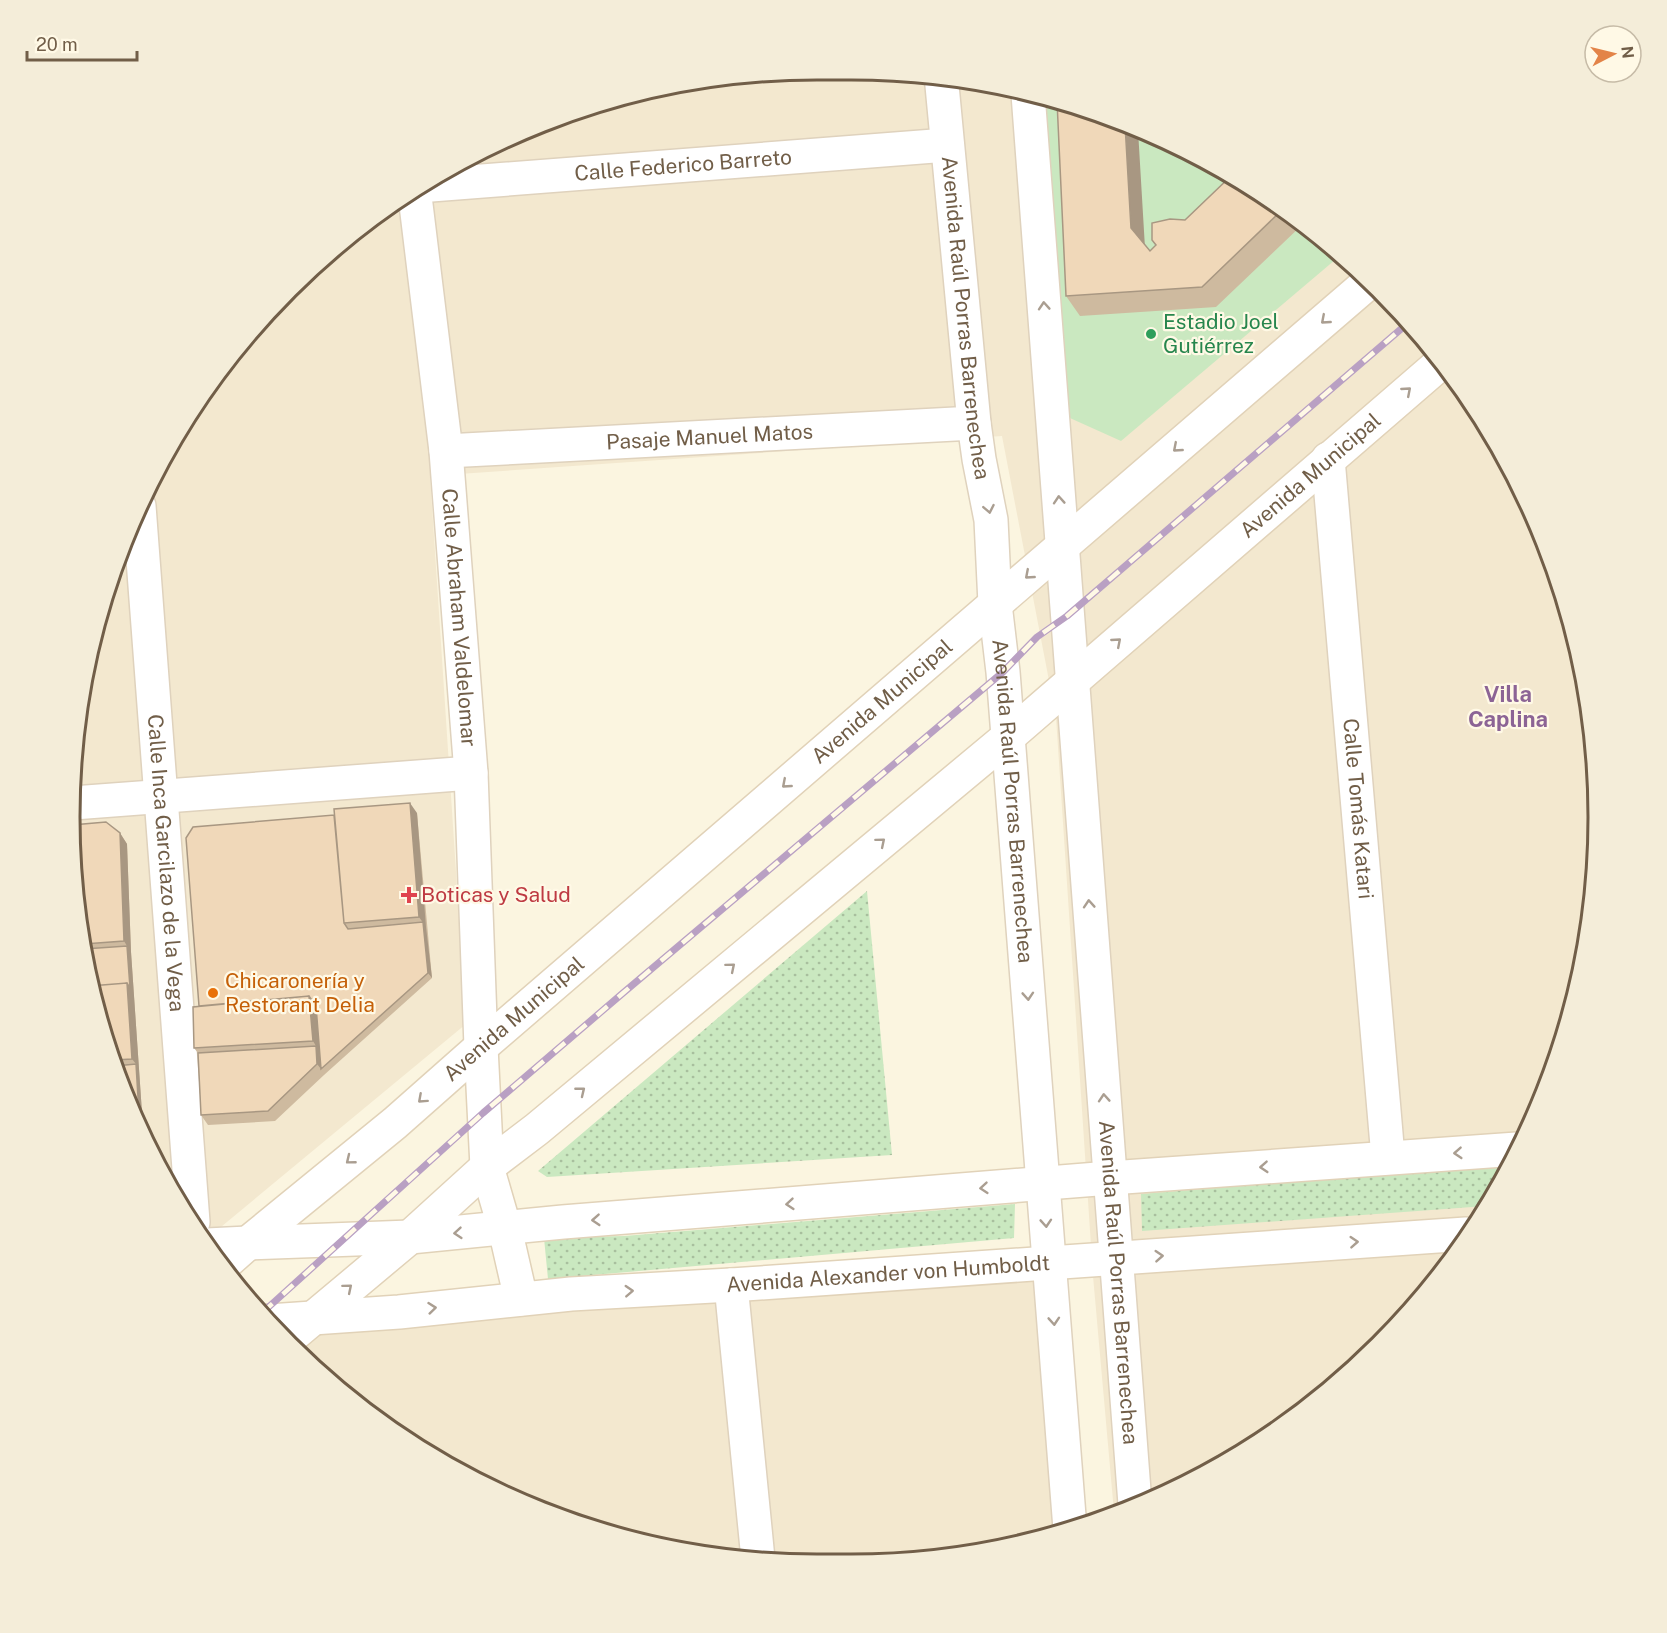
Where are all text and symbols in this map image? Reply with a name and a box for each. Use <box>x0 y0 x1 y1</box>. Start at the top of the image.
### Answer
scale bar <box>27 24 136 62</box>
north arrow <box>1583 24 1643 84</box>
text: 20 m <box>36 34 78 55</box>
text: N <box>1617 45 1638 60</box>
street label: Calle Federico Barreto <box>573 144 793 186</box>
street label: Avenida Raúl Porras Barrenechea <box>937 155 996 482</box>
one-way arrow <box>1038 301 1051 310</box>
place label: Estadio Joel Gutiérrez <box>1163 309 1279 358</box>
one-way arrow <box>1321 313 1332 324</box>
marker: Estadio Joel Gutiérrez <box>1144 327 1158 341</box>
one-way arrow <box>1400 387 1411 398</box>
street label: Avenida Municipal <box>1235 407 1386 543</box>
street label: Pasaje Manuel Matos <box>605 419 814 454</box>
one-way arrow <box>1173 440 1184 451</box>
street label: Calle Abraham Valdelomar <box>437 487 482 748</box>
one-way arrow <box>1052 496 1065 505</box>
one-way arrow <box>982 503 995 513</box>
one-way arrow <box>1025 567 1036 578</box>
street label: Avenida Municipal <box>806 634 957 769</box>
street label: Avenida Raúl Porras Barrenechea <box>987 638 1039 964</box>
one-way arrow <box>1110 638 1121 649</box>
district label: Villa Caplina <box>1468 681 1548 732</box>
street label: Calle Inca Garcilazo de la Vega <box>143 713 190 1013</box>
street label: Calle Tomás Katari <box>1338 717 1379 900</box>
one-way arrow <box>782 777 793 788</box>
one-way arrow <box>874 838 885 849</box>
place label: Boticas y Salud <box>421 882 571 907</box>
marker: Boticas y Salud <box>402 888 416 902</box>
one-way arrow <box>1083 899 1096 908</box>
street label: Avenida Municipal <box>438 951 589 1086</box>
one-way arrow <box>724 963 735 974</box>
place label: Chicaronería y Restorant Delia <box>225 968 375 1017</box>
marker: Chicaronería y Restorant Delia <box>206 986 220 1000</box>
one-way arrow <box>1021 992 1034 1001</box>
one-way arrow <box>574 1088 585 1099</box>
one-way arrow <box>418 1092 429 1103</box>
one-way arrow <box>1098 1094 1111 1103</box>
street label: Avenida Raúl Porras Barrenechea <box>1094 1120 1143 1446</box>
one-way arrow <box>1454 1146 1463 1159</box>
one-way arrow <box>346 1153 357 1164</box>
one-way arrow <box>1259 1160 1268 1173</box>
one-way arrow <box>980 1181 989 1194</box>
one-way arrow <box>785 1197 794 1210</box>
one-way arrow <box>591 1213 600 1226</box>
one-way arrow <box>1039 1219 1052 1228</box>
one-way arrow <box>453 1226 462 1239</box>
one-way arrow <box>1349 1236 1358 1249</box>
one-way arrow <box>1155 1249 1164 1262</box>
street label: Avenida Alexander von Humboldt <box>725 1250 1051 1297</box>
one-way arrow <box>625 1284 634 1297</box>
one-way arrow <box>341 1285 352 1296</box>
one-way arrow <box>428 1302 437 1315</box>
one-way arrow <box>1047 1317 1060 1326</box>

